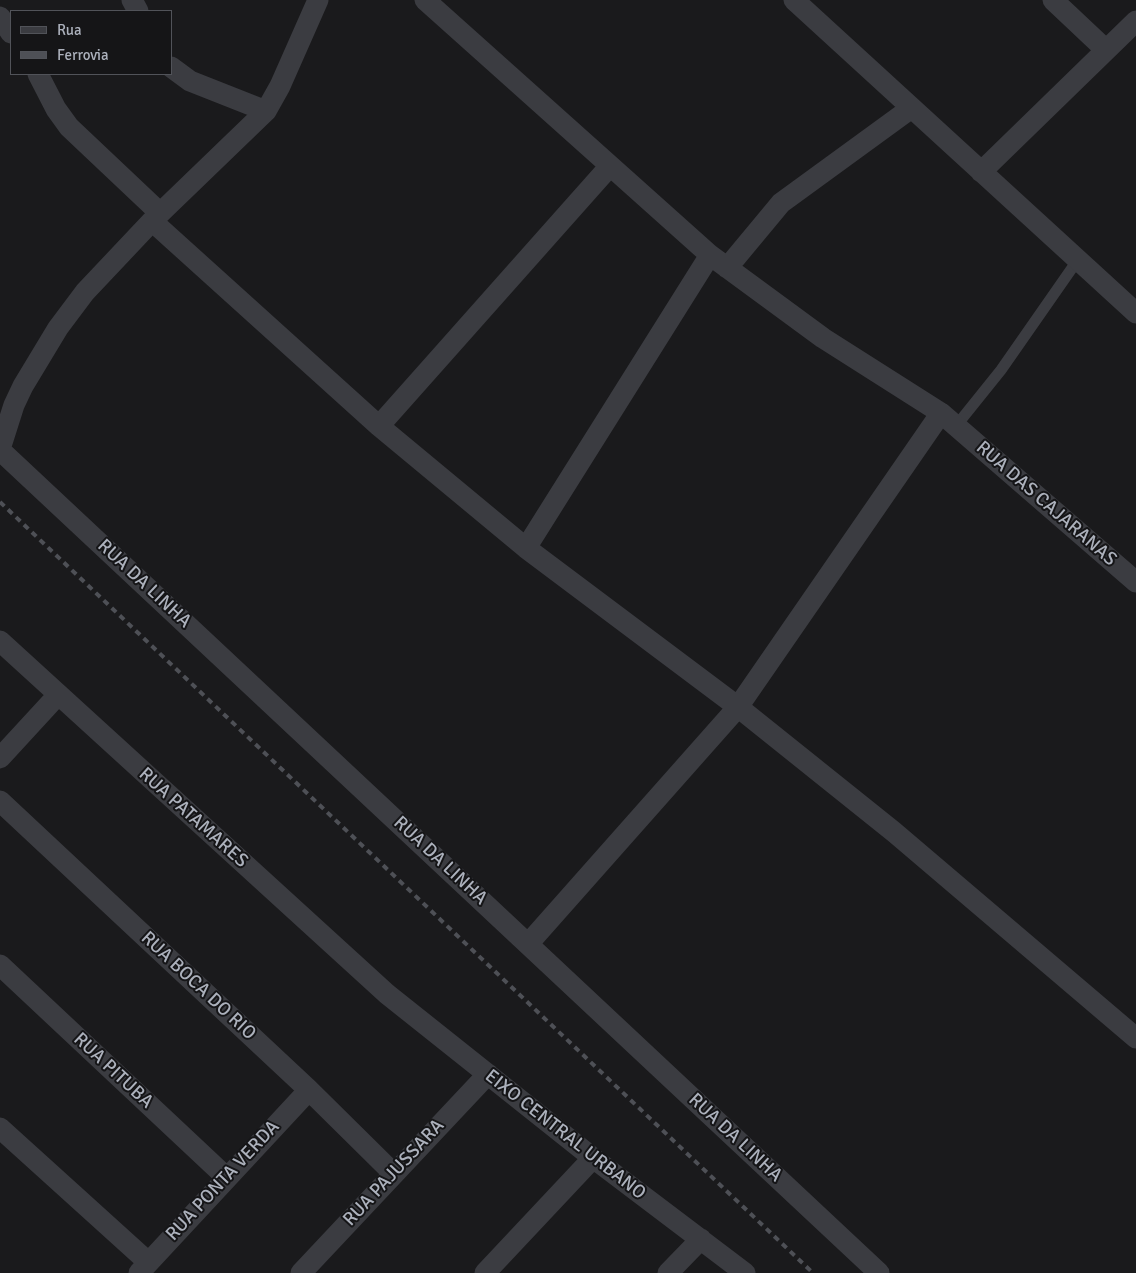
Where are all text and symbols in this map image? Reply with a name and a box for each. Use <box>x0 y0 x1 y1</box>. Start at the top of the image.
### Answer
legend <box>10 10 172 75</box>
text: Rua <box>57 21 82 39</box>
text: Ferrovia <box>57 46 109 64</box>
street label: RUA DAS CAJARANAS <box>971 437 1121 571</box>
street label: RUA DA LINHA <box>92 535 196 633</box>
street label: RUA PATAMARES <box>134 763 252 873</box>
street label: RUA DA LINHA <box>388 812 492 910</box>
street label: RUA BOCA DO RIO <box>136 927 260 1045</box>
street label: RUA PITUBA <box>68 1028 158 1114</box>
street label: EIXO CENTRAL URBANO <box>480 1065 650 1205</box>
street label: RUA DA LINHA <box>683 1089 787 1187</box>
street label: RUA PAJUSSARA <box>339 1115 449 1231</box>
street label: RUA PONTA VERDA <box>161 1116 285 1246</box>

